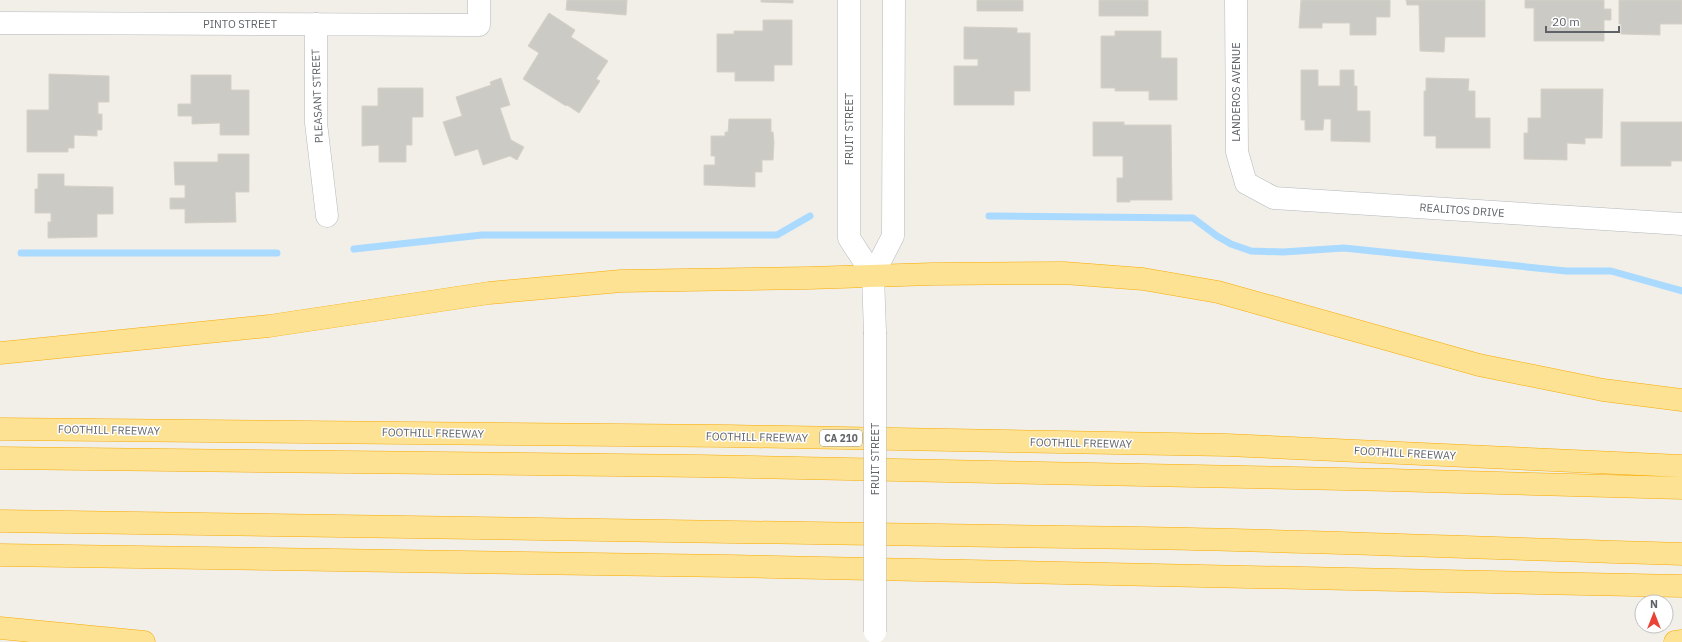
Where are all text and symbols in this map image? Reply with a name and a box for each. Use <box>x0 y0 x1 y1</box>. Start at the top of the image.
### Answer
scale bar <box>1546 8 1619 34</box>
text: 20 m <box>1552 14 1580 29</box>
street label: PINTO STREET <box>203 17 278 31</box>
street label: LANDEROS AVENUE <box>1229 42 1243 142</box>
street label: PLEASANT STREET <box>308 48 326 143</box>
street label: FRUIT STREET <box>842 92 856 165</box>
street label: REALITOS DRIVE <box>1419 200 1505 220</box>
street label: FOOTHILL FREEWAY <box>58 422 161 438</box>
street label: FRUIT STREET <box>868 422 882 495</box>
street label: FOOTHILL FREEWAY <box>382 425 485 441</box>
street label: FOOTHILL FREEWAY <box>706 429 809 445</box>
road number: CA 210 <box>820 430 862 446</box>
street label: FOOTHILL FREEWAY <box>1030 435 1133 451</box>
street label: FOOTHILL FREEWAY <box>1354 443 1457 463</box>
north arrow <box>1634 594 1674 634</box>
text: N <box>1650 597 1658 611</box>

